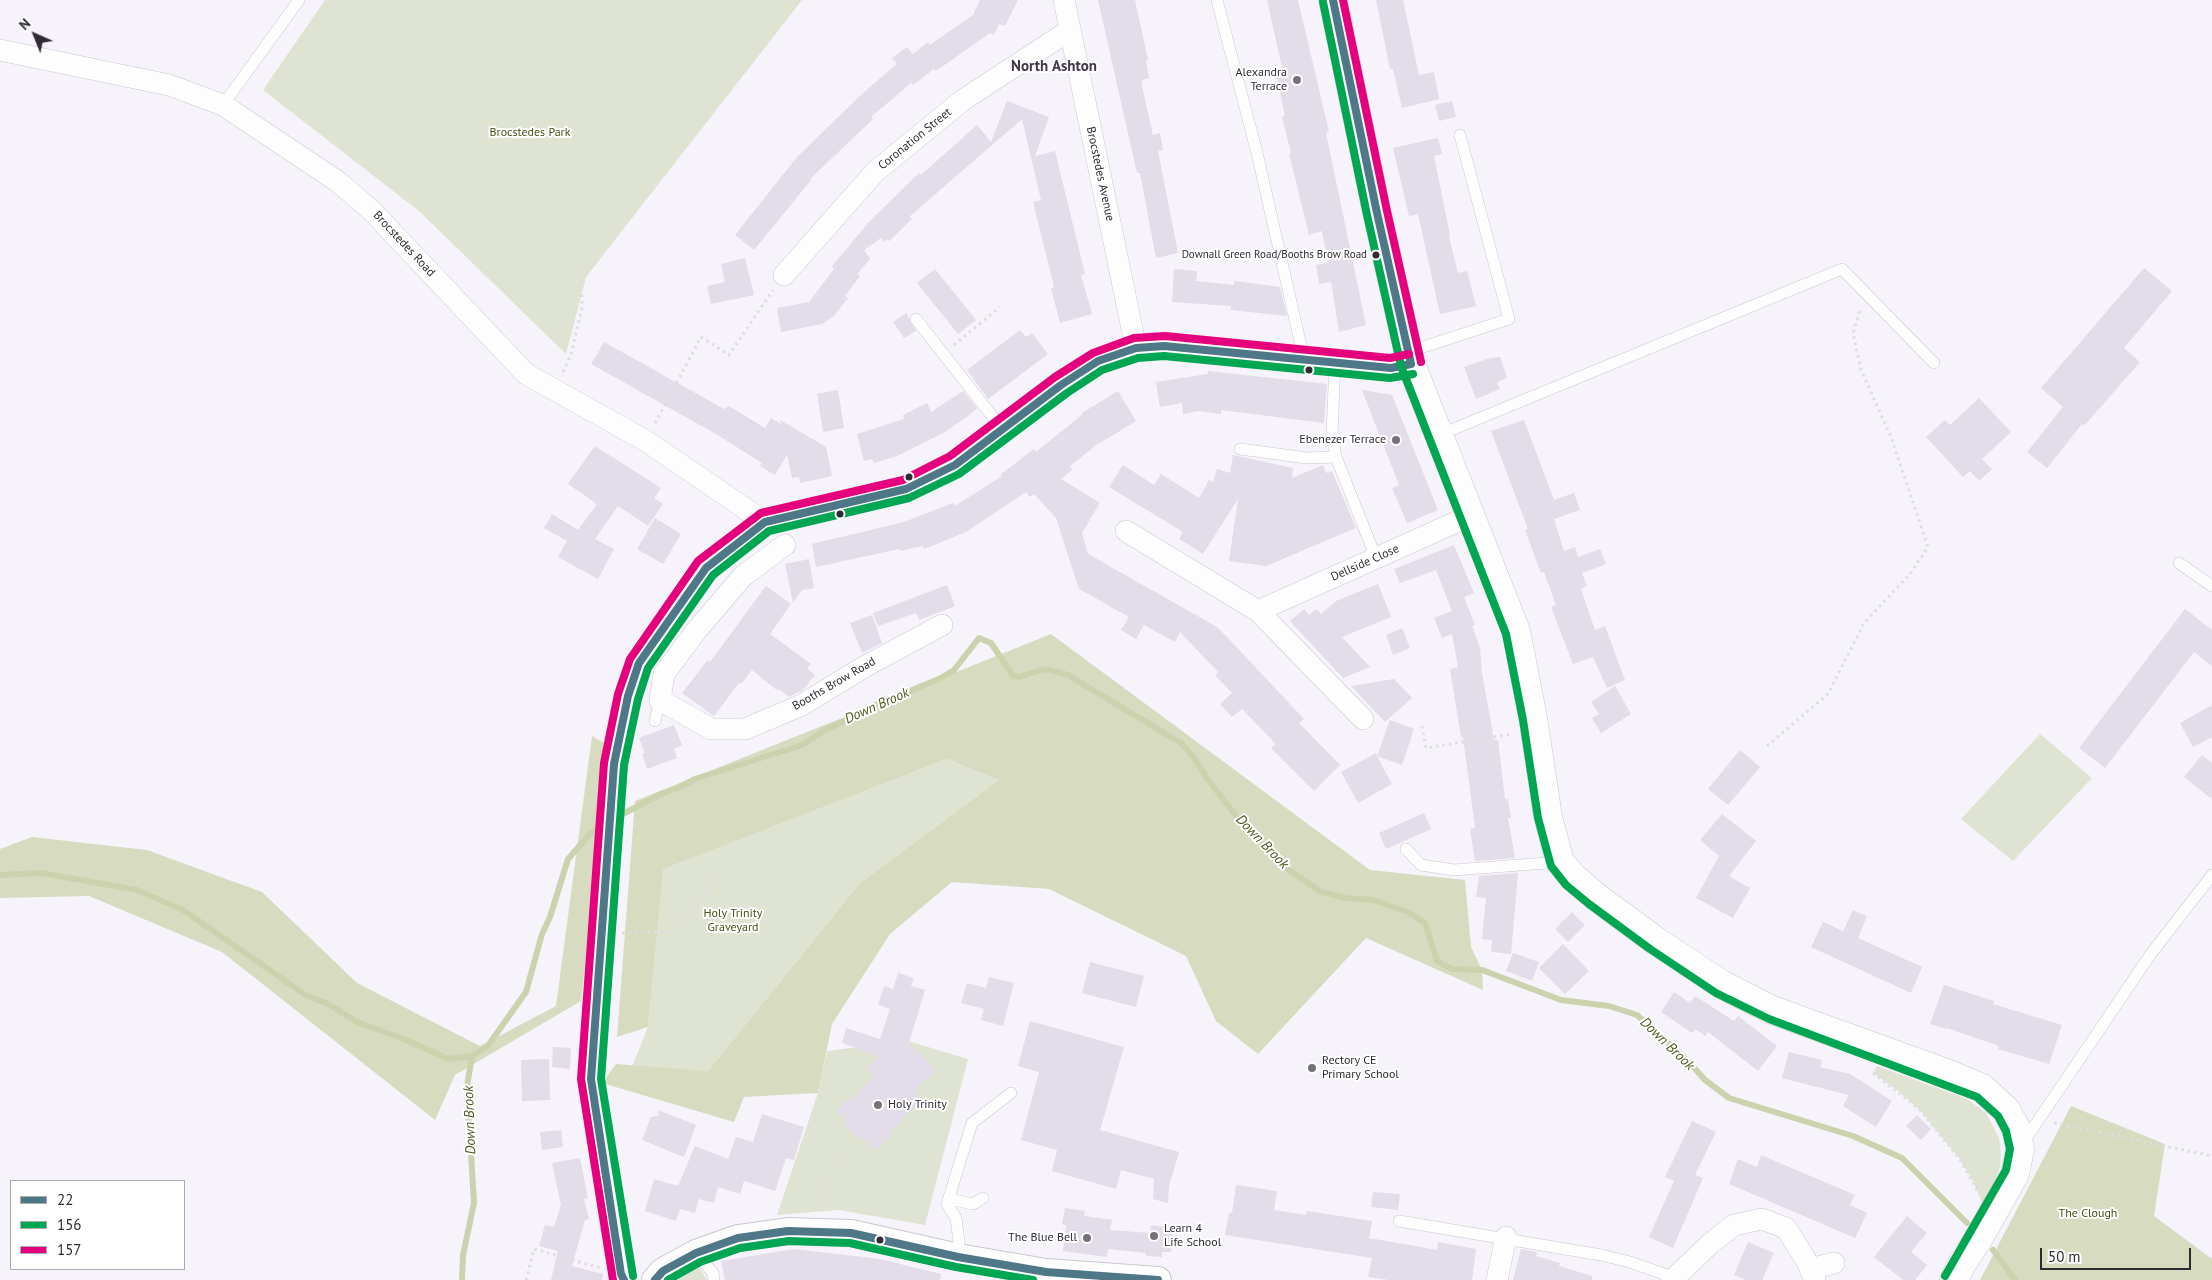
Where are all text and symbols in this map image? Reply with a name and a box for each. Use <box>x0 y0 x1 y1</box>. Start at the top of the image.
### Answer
north arrow <box>10 10 60 60</box>
text: N <box>15 15 34 34</box>
district label: North Ashton <box>1011 58 1097 76</box>
place label: Alexandra Terrace <box>1235 66 1287 94</box>
marker: Alexandra Terrace <box>1291 74 1303 86</box>
street label: Coronation Street <box>875 105 955 173</box>
street label: Brocstedes Avenue <box>1083 125 1117 223</box>
park label: Brocstedes Park <box>490 126 570 140</box>
street label: Brocstedes Road <box>370 208 438 280</box>
place label: Downall Green Road/Booths Brow Road <box>1182 248 1367 262</box>
marker: Downall Green Road/Booths Brow Road <box>1371 250 1381 260</box>
unlabelled marker <box>1304 365 1314 375</box>
place label: Ebenezer Terrace <box>1299 433 1386 447</box>
marker: Ebenezer Terrace <box>1390 434 1402 446</box>
unlabelled marker <box>904 472 914 482</box>
unlabelled marker <box>835 509 845 519</box>
street label: Dellside Close <box>1329 542 1401 584</box>
street label: Booths Brow Road <box>790 654 878 714</box>
water label: Down Brook <box>842 684 912 728</box>
water label: Down Brook <box>1232 811 1292 873</box>
park label: Holy Trinity Graveyard <box>704 907 762 935</box>
water label: Down Brook <box>1636 1014 1698 1074</box>
place label: Rectory CE Primary School <box>1322 1054 1399 1082</box>
marker: Rectory CE Primary School <box>1306 1062 1318 1074</box>
water label: Down Brook <box>460 1085 480 1155</box>
place label: Holy Trinity <box>888 1098 947 1112</box>
marker: Holy Trinity <box>872 1099 884 1111</box>
legend <box>10 1180 185 1270</box>
text: 22 <box>57 1190 73 1209</box>
park label: The Clough <box>2059 1207 2117 1221</box>
text: 156 <box>57 1215 82 1234</box>
place label: Learn 4 Life School <box>1164 1222 1221 1250</box>
marker: Learn 4 Life School <box>1148 1230 1160 1242</box>
place label: The Blue Bell <box>1008 1231 1077 1245</box>
marker: The Blue Bell <box>1081 1232 1093 1244</box>
unlabelled marker <box>875 1235 885 1245</box>
scale bar <box>2042 1238 2193 1270</box>
text: 157 <box>57 1240 82 1259</box>
text: 50 m <box>2048 1247 2081 1266</box>

